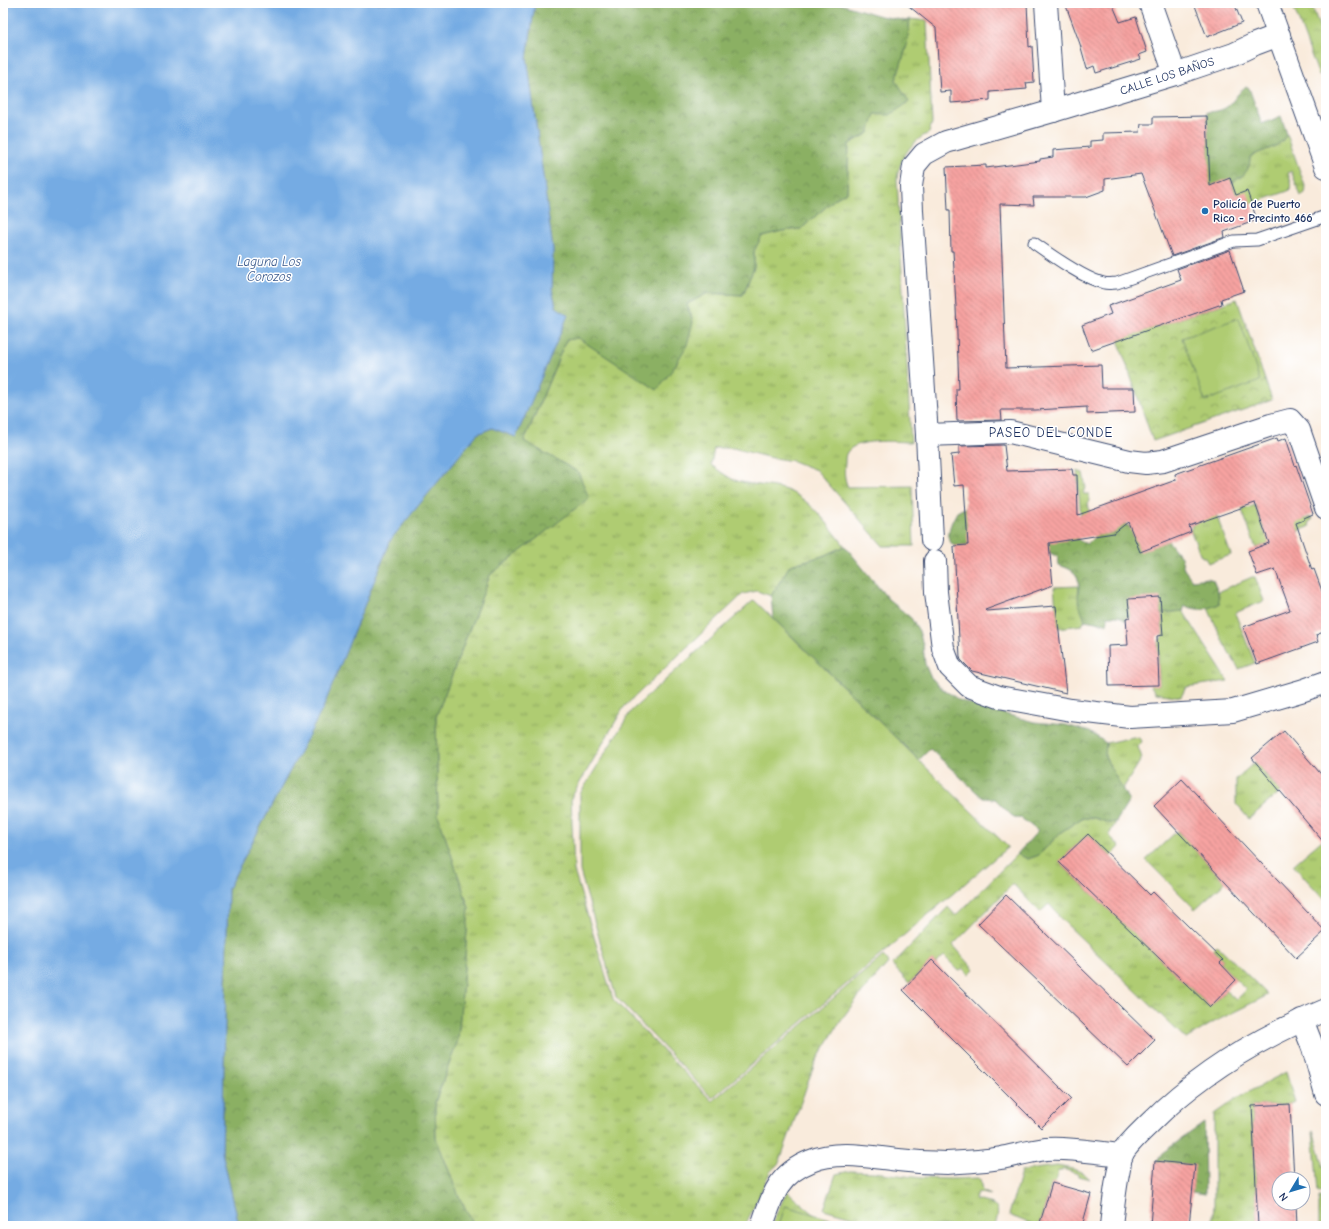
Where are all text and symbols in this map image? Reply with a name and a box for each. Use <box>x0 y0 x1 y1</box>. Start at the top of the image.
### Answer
street label: CALLE LOS BAÑOS <box>1118 54 1216 98</box>
place label: Policía de Puerto Rico - Precinto 466 <box>1213 197 1313 225</box>
marker: Policía de Puerto Rico - Precinto 466 <box>1200 206 1210 216</box>
water label: Laguna Los Corozos <box>237 254 301 284</box>
district label: PASEO DEL CONDE <box>989 425 1113 440</box>
north arrow <box>1271 1171 1311 1211</box>
text: N <box>1276 1190 1291 1204</box>

